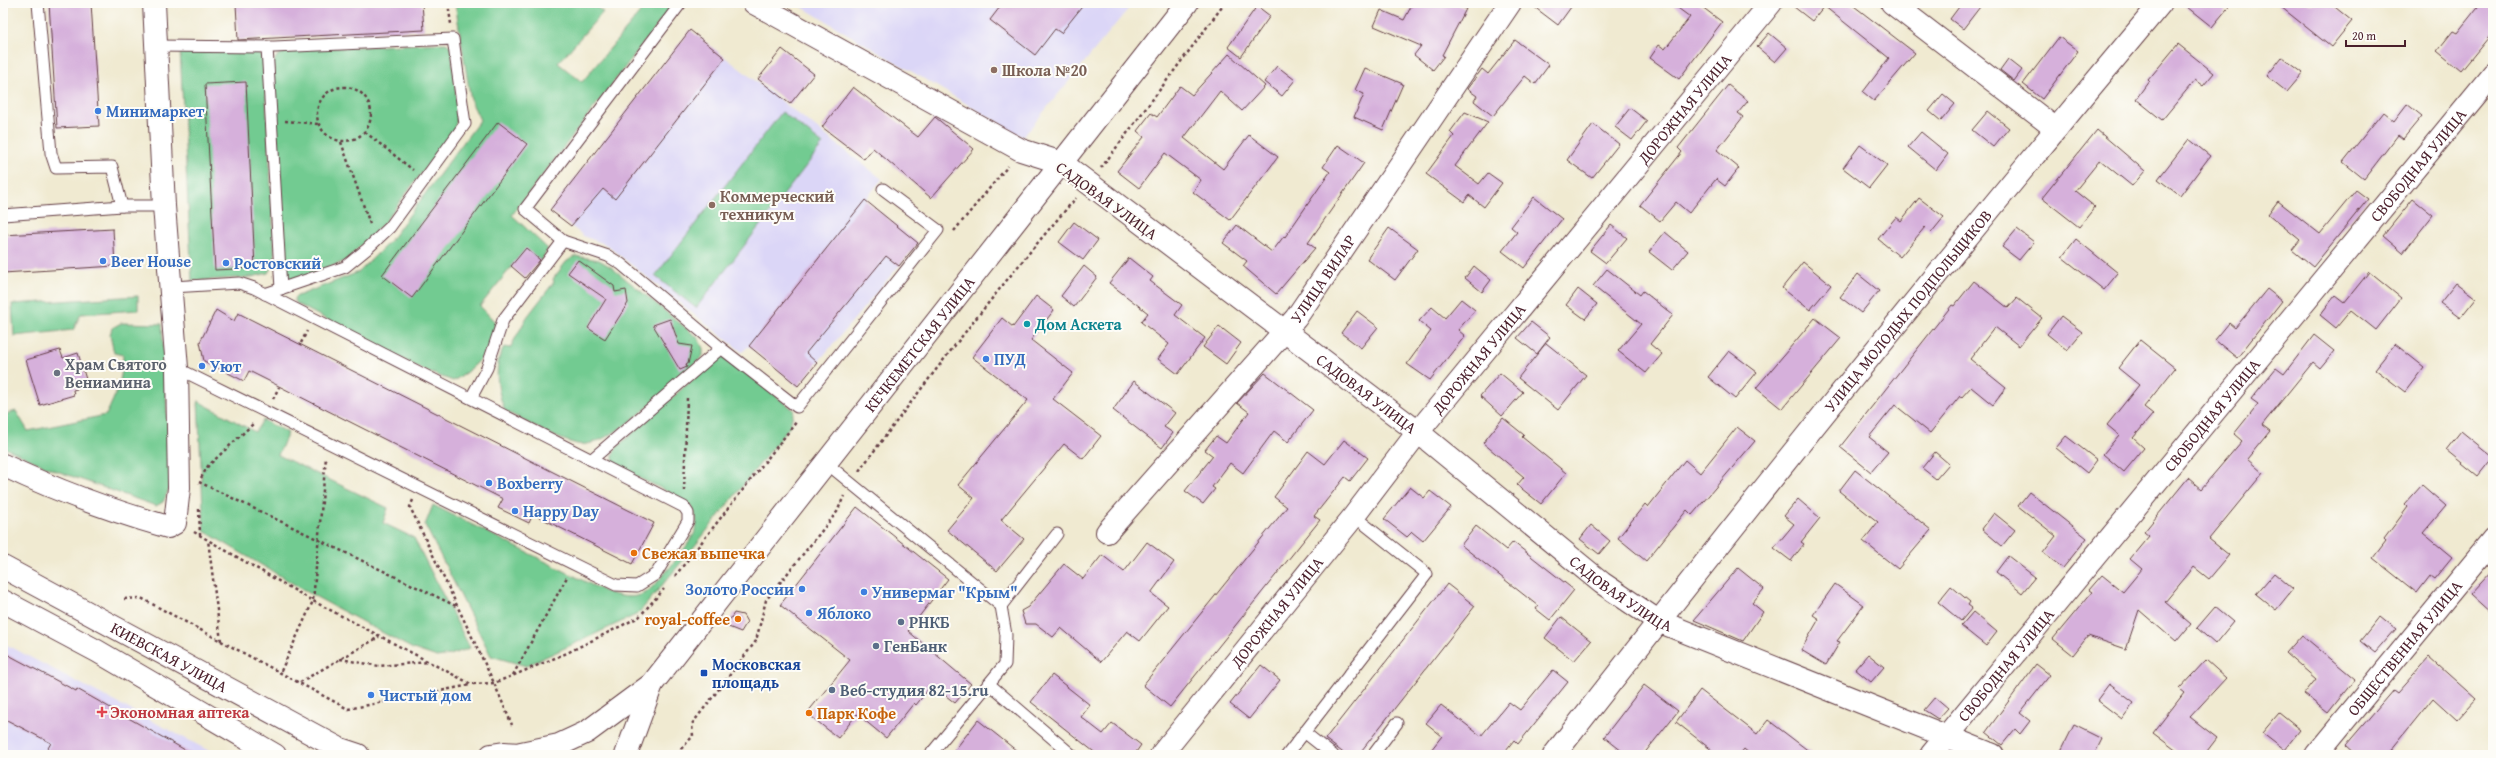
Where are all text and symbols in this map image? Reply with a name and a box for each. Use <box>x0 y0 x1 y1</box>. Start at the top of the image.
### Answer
scale bar <box>2346 22 2405 48</box>
text: 20 m <box>2352 27 2376 44</box>
street label: ДОРОЖНАЯ УЛИЦА <box>1631 48 1737 169</box>
place label: Школа №20 <box>1002 58 1087 82</box>
marker: Школа №20 <box>989 65 999 75</box>
place label: Минимаркет <box>106 99 205 123</box>
street label: СВОБОДНАЯ УЛИЦА <box>2364 103 2472 227</box>
marker: Минимаркет <box>93 106 103 116</box>
street label: САДОВАЯ УЛИЦА <box>1051 155 1163 245</box>
place label: Коммерческий техникум <box>720 184 834 226</box>
marker: Коммерческий техникум <box>707 200 717 210</box>
street label: УЛИЦА МОЛОДЫХ ПОДПОЛЬЩИКОВ <box>1818 204 1997 417</box>
street label: УЛИЦА ВИЛАР <box>1284 230 1361 328</box>
place label: Beer House <box>111 249 191 273</box>
place label: Ростовский <box>234 251 321 275</box>
marker: Beer House <box>98 256 108 266</box>
marker: Ростовский <box>221 258 231 268</box>
street label: КЕЧКЕМЕТСКАЯ УЛИЦА <box>858 271 980 417</box>
street label: ДОРОЖНАЯ УЛИЦА <box>1425 298 1531 420</box>
place label: Дом Аскета <box>1034 312 1122 336</box>
marker: Дом Аскета <box>1022 319 1032 329</box>
place label: ПУД <box>994 347 1026 371</box>
street label: САДОВАЯ УЛИЦА <box>1311 347 1422 439</box>
place label: Храм Святого Вениамина <box>65 352 167 394</box>
street label: СВОБОДНАЯ УЛИЦА <box>2158 353 2266 477</box>
place label: Уют <box>210 354 242 378</box>
marker: ПУД <box>981 354 991 364</box>
marker: Уют <box>197 361 207 371</box>
marker: Храм Святого Вениамина <box>52 368 62 378</box>
place label: Boxberry <box>497 471 564 495</box>
marker: Boxberry <box>484 478 494 488</box>
place label: Happy Day <box>523 499 600 523</box>
marker: Happy Day <box>510 506 520 516</box>
place label: Свежая выпечка <box>642 541 766 565</box>
marker: Свежая выпечка <box>629 548 639 558</box>
street label: САДОВАЯ УЛИЦА <box>1565 549 1676 638</box>
street label: ДОРОЖНАЯ УЛИЦА <box>1224 551 1329 673</box>
street label: ОБЩЕСТВЕННАЯ УЛИЦА <box>2341 574 2468 721</box>
place label: Золото России <box>685 577 794 601</box>
place label: Универмаг "Крым" <box>872 580 1018 604</box>
marker: Золото России <box>797 584 807 594</box>
marker: Универмаг "Крым" <box>859 587 869 597</box>
place label: Яблоко <box>816 601 872 625</box>
street label: СВОБОДНАЯ УЛИЦА <box>1952 603 2060 727</box>
place label: royal-coffee <box>645 607 730 631</box>
marker: Яблоко <box>804 608 814 618</box>
place label: РНКБ <box>909 610 950 634</box>
marker: royal-coffee <box>733 614 743 624</box>
street label: КИЕВСКАЯ УЛИЦА <box>107 615 232 698</box>
marker: РНКБ <box>896 617 906 627</box>
place label: ГенБанк <box>884 634 948 658</box>
marker: ГенБанк <box>871 641 881 651</box>
place label: Московская площадь <box>712 652 801 694</box>
marker: Московская площадь <box>699 668 709 678</box>
place label: Веб-студия 82-15.ru <box>840 678 989 702</box>
place label: Чистый дом <box>379 683 471 707</box>
marker: Веб-студия 82-15.ru <box>827 685 837 695</box>
marker: Чистый дом <box>366 690 376 700</box>
place label: Экономная аптека <box>110 700 250 724</box>
place label: Парк Кофе <box>817 701 896 725</box>
marker: Экономная аптека <box>97 707 107 717</box>
marker: Парк Кофе <box>804 708 814 718</box>

